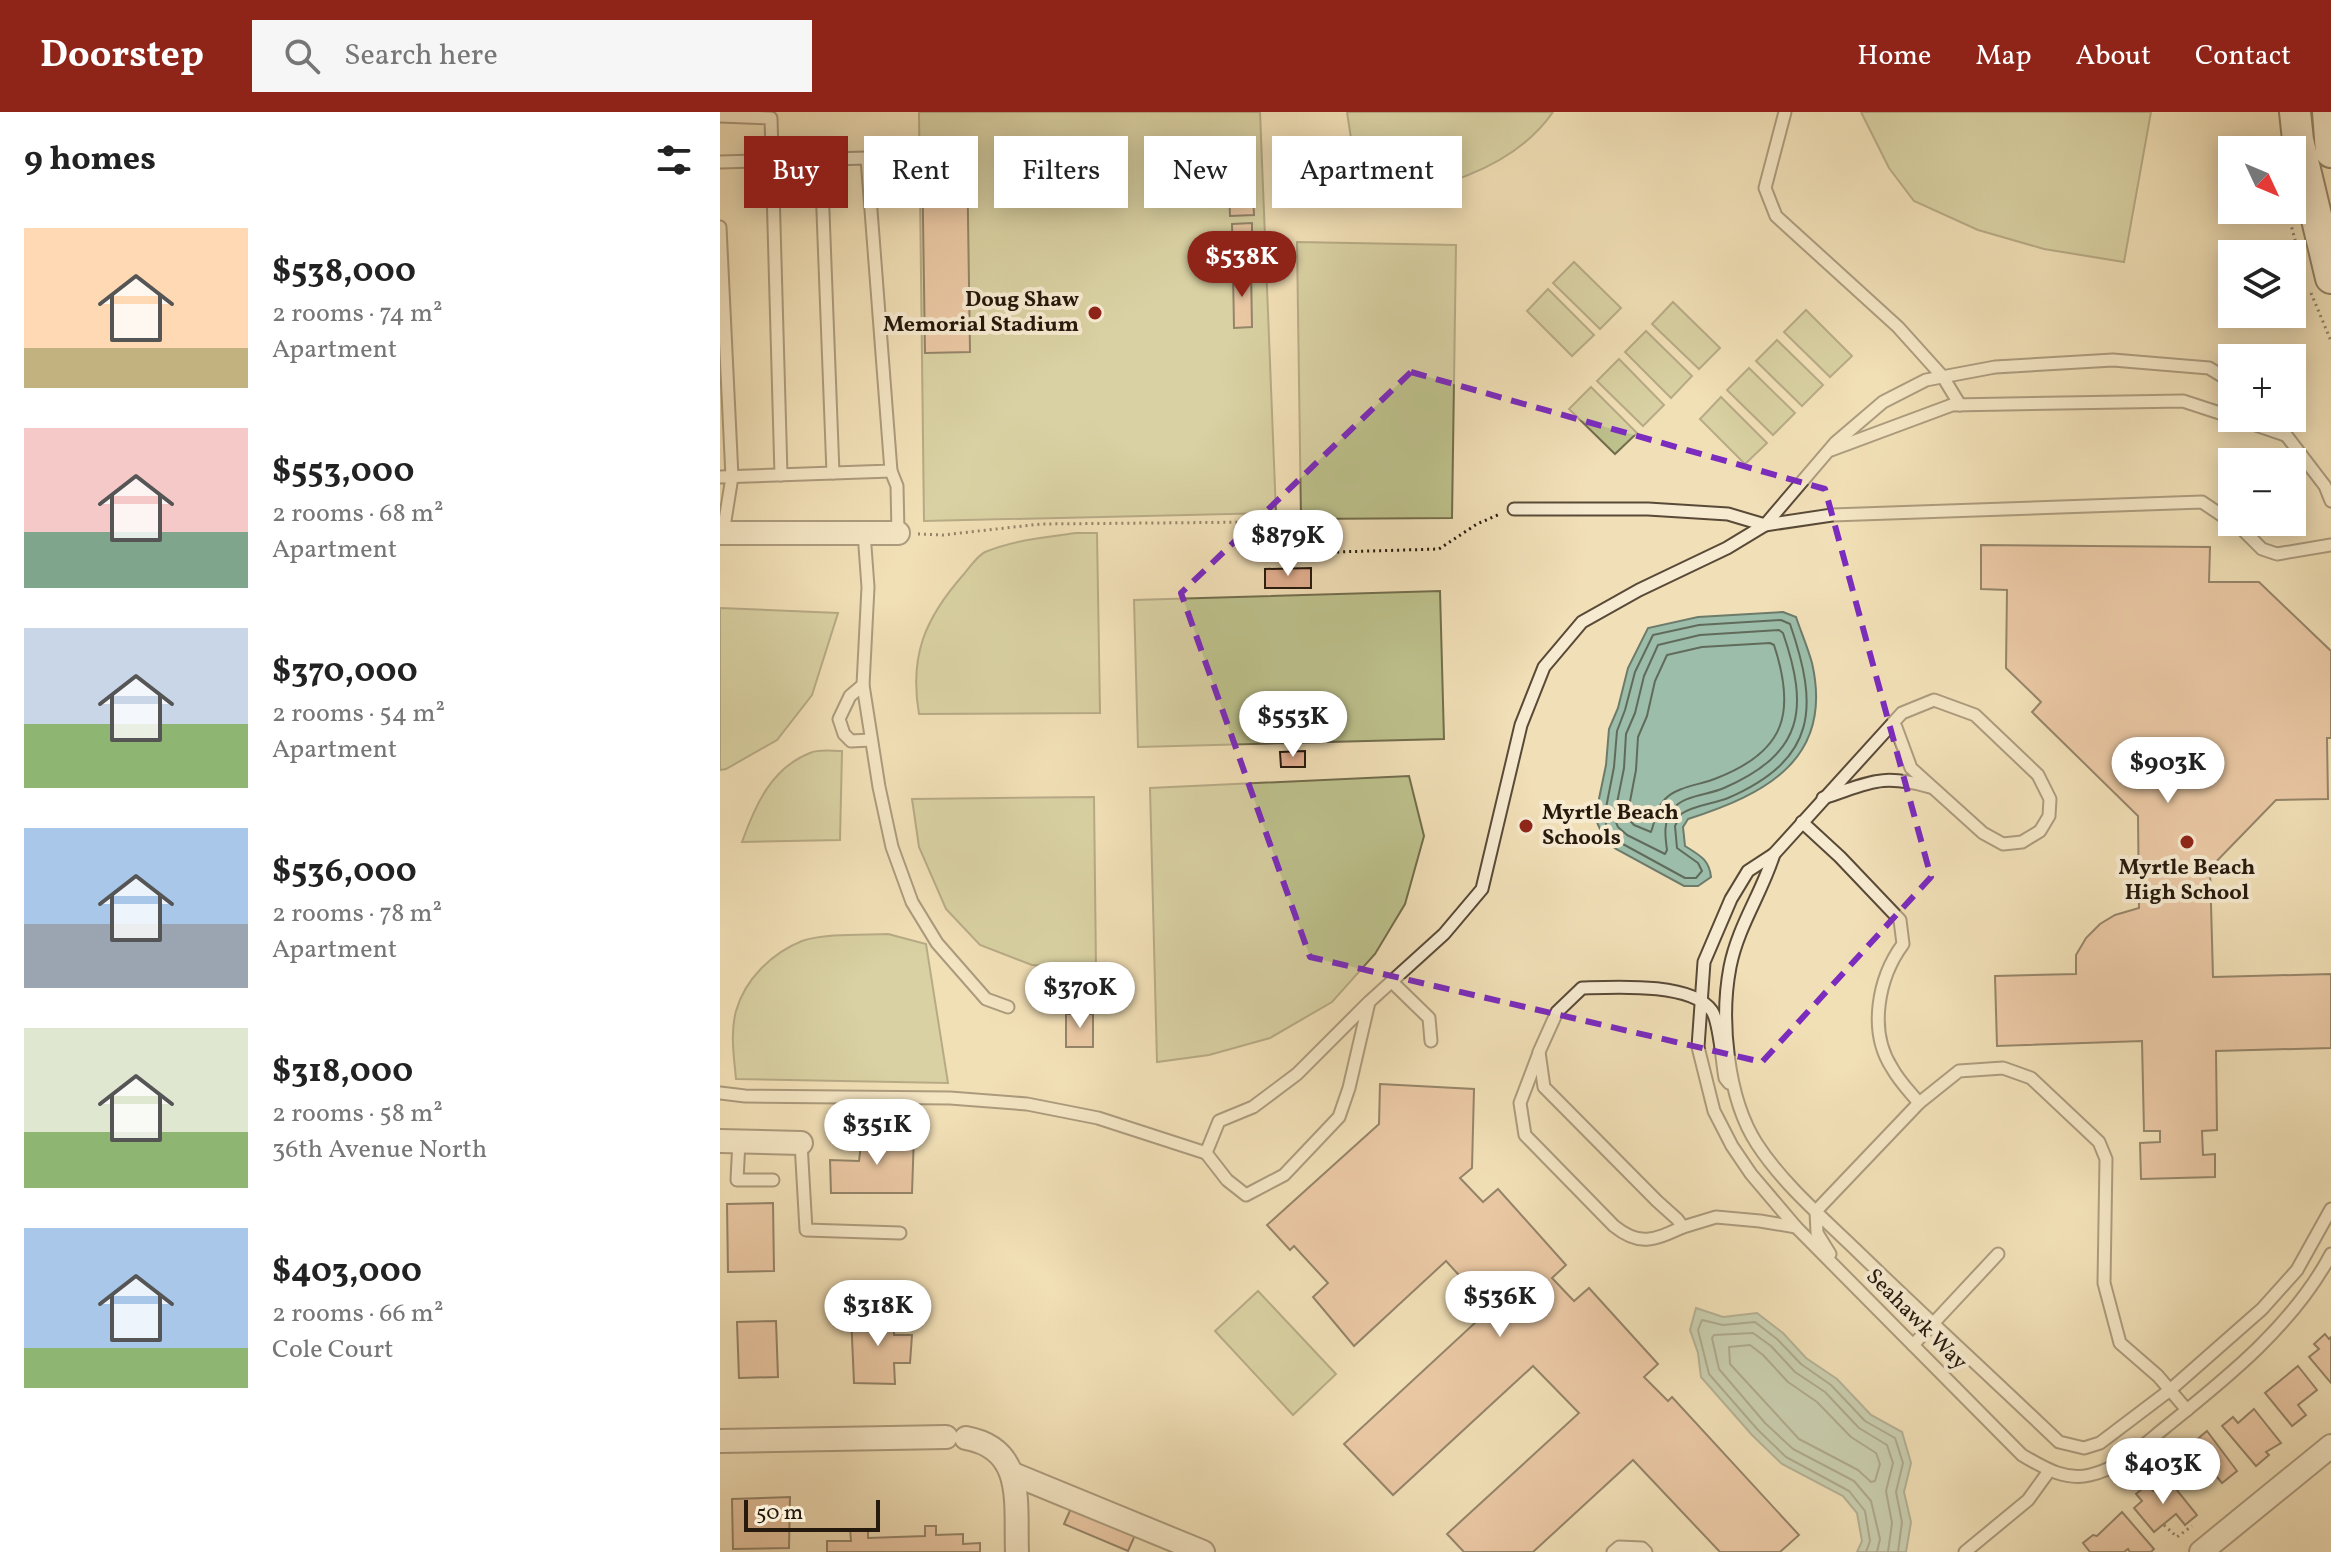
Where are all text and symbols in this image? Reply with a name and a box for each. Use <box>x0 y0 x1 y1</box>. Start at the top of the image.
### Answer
search box <box>252 20 812 92</box>
text: Doorstep <box>40 30 204 83</box>
icon: search <box>280 34 324 78</box>
text: Search here <box>344 35 498 77</box>
text: Home <box>1857 37 1931 76</box>
text: Map <box>1975 37 2031 76</box>
text: About <box>2075 37 2151 76</box>
text: Contact <box>2195 37 2291 76</box>
chip: Buy <box>744 136 848 208</box>
chip: Rent <box>864 136 978 208</box>
chip: Filters <box>994 136 1128 208</box>
chip: New <box>1144 136 1256 208</box>
chip: Apartment <box>1272 136 1462 208</box>
north arrow <box>2218 136 2306 224</box>
map controls <box>2218 136 2306 536</box>
text: 9 homes <box>24 137 156 184</box>
icon: filters <box>652 138 696 182</box>
pin: $538K <box>1186 231 1298 299</box>
text: $538K <box>1205 239 1279 275</box>
button: layers <box>2218 240 2306 328</box>
text: $538,000 <box>272 249 416 296</box>
icon: home <box>88 260 184 356</box>
place label: Doug Shaw Memorial Stadium <box>883 285 1080 341</box>
text: 2 rooms · 74 m² <box>272 296 443 332</box>
marker: Doug Shaw Memorial Stadium <box>1086 304 1104 322</box>
text: Apartment <box>272 332 397 368</box>
button: + <box>2218 344 2306 432</box>
button: − <box>2218 448 2306 536</box>
text: $553,000 <box>272 449 414 496</box>
icon: home <box>88 460 184 556</box>
text: 2 rooms · 68 m² <box>272 496 444 532</box>
pin: $879K <box>1232 510 1344 578</box>
text: $879K <box>1251 518 1325 554</box>
text: Apartment <box>272 532 397 568</box>
text: $370,000 <box>272 649 418 696</box>
icon: home <box>88 660 184 756</box>
pin: $553K <box>1237 691 1349 759</box>
text: 2 rooms · 54 m² <box>272 696 445 732</box>
text: $553K <box>1257 699 1329 735</box>
text: Apartment <box>272 732 397 768</box>
pin: $903K <box>2112 737 2224 805</box>
text: $903K <box>2130 745 2206 781</box>
place label: Myrtle Beach Schools <box>1542 798 1679 854</box>
marker: Myrtle Beach Schools <box>1517 817 1535 835</box>
marker: Myrtle Beach High School <box>2178 833 2196 851</box>
text: $536,000 <box>272 849 417 896</box>
place label: Myrtle Beach High School <box>2119 853 2255 909</box>
icon: home <box>88 860 184 956</box>
text: 2 rooms · 78 m² <box>272 896 442 932</box>
text: Apartment <box>272 932 397 968</box>
pin: $370K <box>1024 962 1136 1030</box>
text: $370K <box>1043 970 1117 1006</box>
text: $318,000 <box>272 1049 413 1096</box>
icon: home <box>88 1060 184 1156</box>
text: 2 rooms · 58 m² <box>272 1096 443 1132</box>
pin: $351K <box>821 1099 933 1167</box>
text: $351K <box>842 1107 912 1143</box>
text: 36th Avenue North <box>272 1132 487 1168</box>
text: $403,000 <box>272 1249 422 1296</box>
icon: home <box>88 1260 184 1356</box>
street label: Seahawk Way <box>1858 1262 1974 1378</box>
pin: $536K <box>1444 1271 1556 1339</box>
text: $536K <box>1463 1279 1537 1315</box>
pin: $318K <box>822 1280 934 1348</box>
text: $318K <box>842 1288 914 1324</box>
text: 2 rooms · 66 m² <box>272 1296 444 1332</box>
text: Cole Court <box>272 1332 393 1368</box>
pin: $403K <box>2107 1438 2219 1506</box>
text: $403K <box>2124 1446 2202 1482</box>
scale bar <box>744 1496 880 1532</box>
text: 50 m <box>756 1498 803 1529</box>

